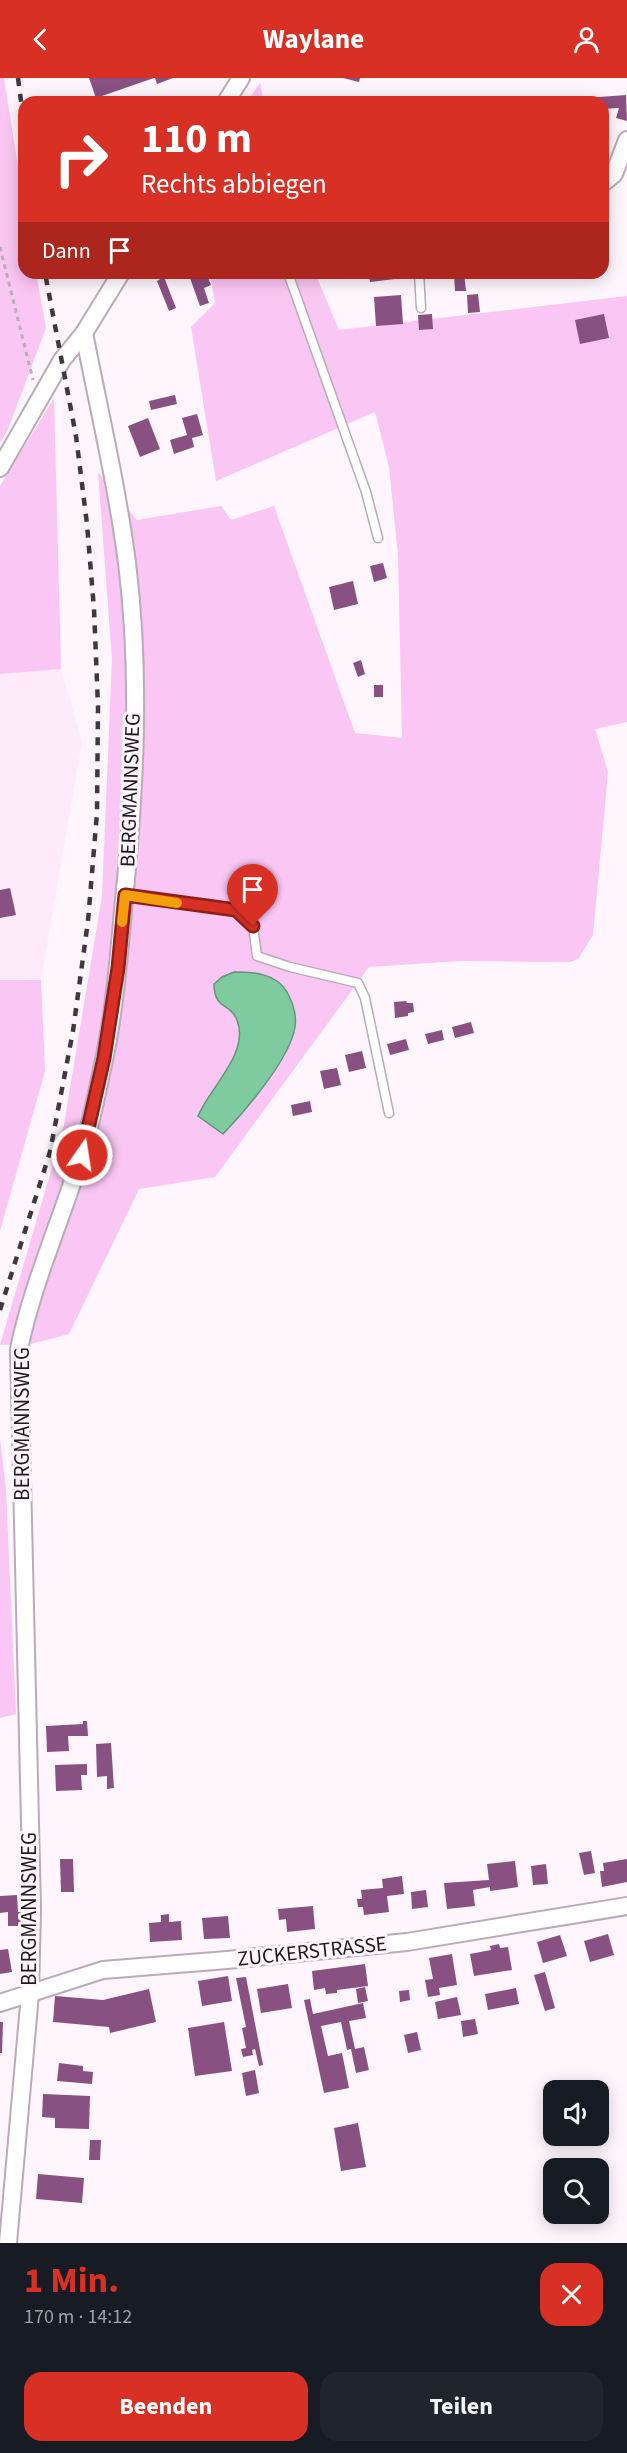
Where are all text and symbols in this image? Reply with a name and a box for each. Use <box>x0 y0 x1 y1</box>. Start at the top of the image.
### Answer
text: Waylane <box>263 20 364 59</box>
icon: back <box>24 23 57 56</box>
icon: person <box>570 23 603 56</box>
text: 110 m <box>141 109 252 169</box>
icon: right <box>42 120 120 198</box>
text: Rechts abbiegen <box>141 165 327 204</box>
icon: arrive <box>103 234 136 267</box>
text: Dann <box>42 235 91 267</box>
street label: BERGMANNSWEG <box>112 713 148 867</box>
pin <box>227 864 278 926</box>
icon: arrive <box>236 873 269 906</box>
position arrow <box>50 1123 114 1187</box>
street label: BERGMANNSWEG <box>7 1347 37 1501</box>
street label: BERGMANNSWEG <box>14 1832 44 1986</box>
street label: ZUCKERSTRASSE <box>236 1928 388 1974</box>
map controls <box>543 2080 609 2224</box>
button: sound <box>543 2080 609 2146</box>
button: search <box>543 2158 609 2224</box>
text: 1 Min. <box>24 2255 119 2306</box>
button: close <box>540 2263 603 2326</box>
text: 170 m · 14:12 <box>24 2303 132 2331</box>
button: Beenden <box>24 2372 308 2441</box>
button: Teilen <box>320 2372 603 2441</box>

